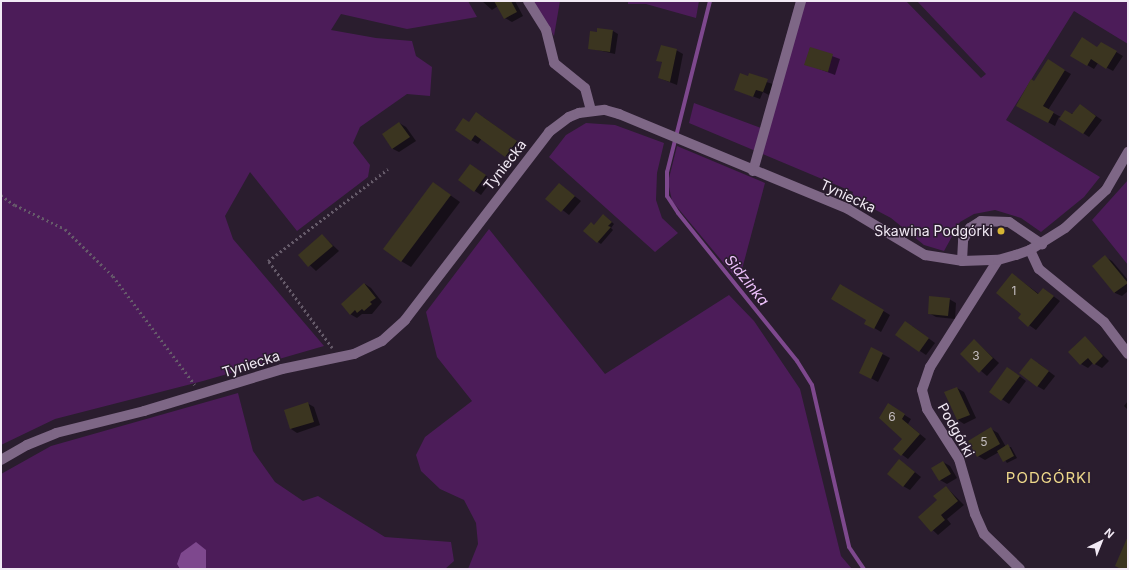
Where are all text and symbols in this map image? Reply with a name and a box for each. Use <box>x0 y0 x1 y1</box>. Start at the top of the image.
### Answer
street label: Tyniecka <box>480 136 530 194</box>
street label: Tyniecka <box>818 176 878 216</box>
place label: Skawina Podgórki <box>874 223 993 239</box>
marker: Skawina Podgórki <box>996 226 1006 236</box>
water label: Sidzinka <box>721 251 773 309</box>
house number: 1 <box>1012 284 1016 298</box>
street label: Tyniecka <box>220 347 282 381</box>
house number: 3 <box>972 349 980 363</box>
street label: Podgórki <box>934 400 978 460</box>
house number: 6 <box>888 410 896 424</box>
house number: 5 <box>980 435 988 449</box>
district label: PODGÓRKI <box>1006 469 1092 487</box>
north arrow <box>1081 522 1121 562</box>
text: N <box>1101 525 1117 541</box>

